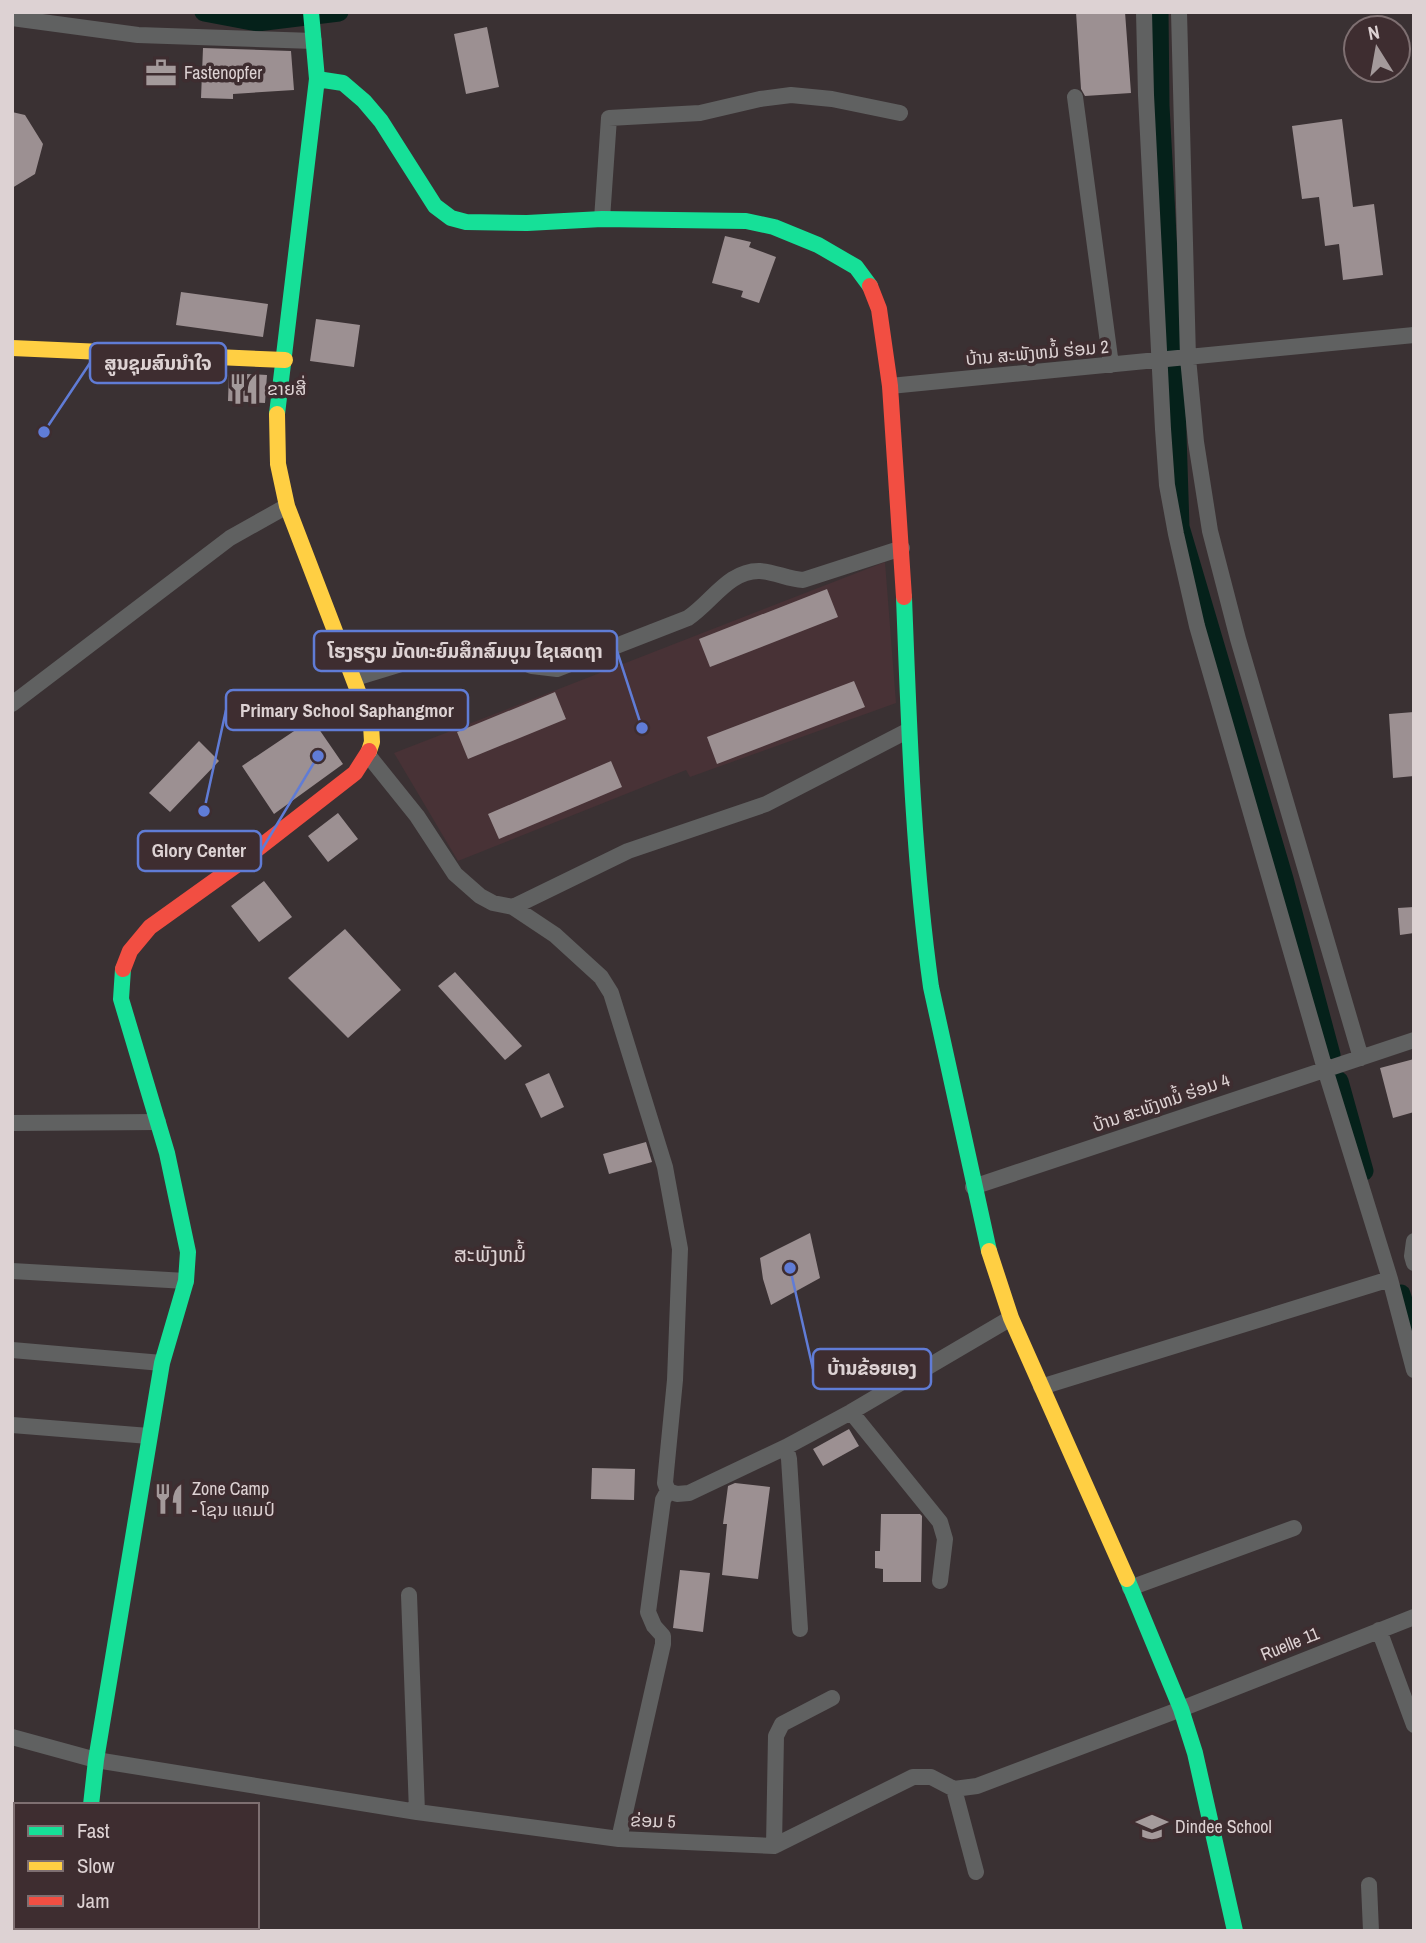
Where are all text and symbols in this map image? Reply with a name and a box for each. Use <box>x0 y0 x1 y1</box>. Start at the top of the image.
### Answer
north arrow <box>1342 14 1412 84</box>
text: N <box>1366 18 1382 46</box>
office icon: Fastenopfer <box>144 56 178 90</box>
place label: Fastenopfer <box>184 60 262 85</box>
street label: ບ້ານ ສະພັງຫມໍ້ ຮ່ອມ 2 <box>964 333 1110 371</box>
callout: ສູນຊຸມສົນນຳໃຈ <box>90 343 226 383</box>
text: ສູນຊຸມສົນນຳໃຈ <box>104 350 212 376</box>
restaurant icon: ຂາຍສີ່ <box>227 372 261 406</box>
place label: ຂາຍສີ່ <box>267 375 306 401</box>
callout: ໂຮງຮຽນ ມັດທະຍົມສຶກສົມບູນ ໄຊເສດຖາ <box>314 631 617 671</box>
text: ໂຮງຮຽນ ມັດທະຍົມສຶກສົມບູນ ໄຊເສດຖາ <box>326 638 603 664</box>
callout: Primary School Saphangmor <box>226 690 468 730</box>
text: Primary School Saphangmor <box>240 697 454 723</box>
callout: Glory Center <box>138 831 261 871</box>
text: Glory Center <box>152 837 246 863</box>
street label: ບ້ານ ສະພັງຫມໍ້ ຮ່ອມ 4 <box>1088 1066 1233 1138</box>
district label: ສະພັງຫມໍ້ <box>454 1239 526 1269</box>
callout: ບ້ານຂ້ອຍເອງ <box>813 1349 931 1389</box>
text: ບ້ານຂ້ອຍເອງ <box>827 1355 917 1381</box>
place label: Zone Camp - ໂຊນ ແຄມປ໌ <box>192 1476 275 1522</box>
restaurant icon: Zone Camp - ໂຊນ ແຄມປ໌ <box>152 1482 186 1516</box>
street label: Ruelle 11 <box>1257 1620 1324 1667</box>
legend <box>14 1803 259 1929</box>
street label: ຂ່ອມ 5 <box>630 1807 676 1834</box>
school or university icon: Dindee School <box>1135 1810 1169 1844</box>
place label: Dindee School <box>1175 1814 1272 1839</box>
text: Fast <box>77 1816 110 1845</box>
text: Slow <box>77 1851 115 1880</box>
text: Jam <box>77 1886 110 1915</box>

